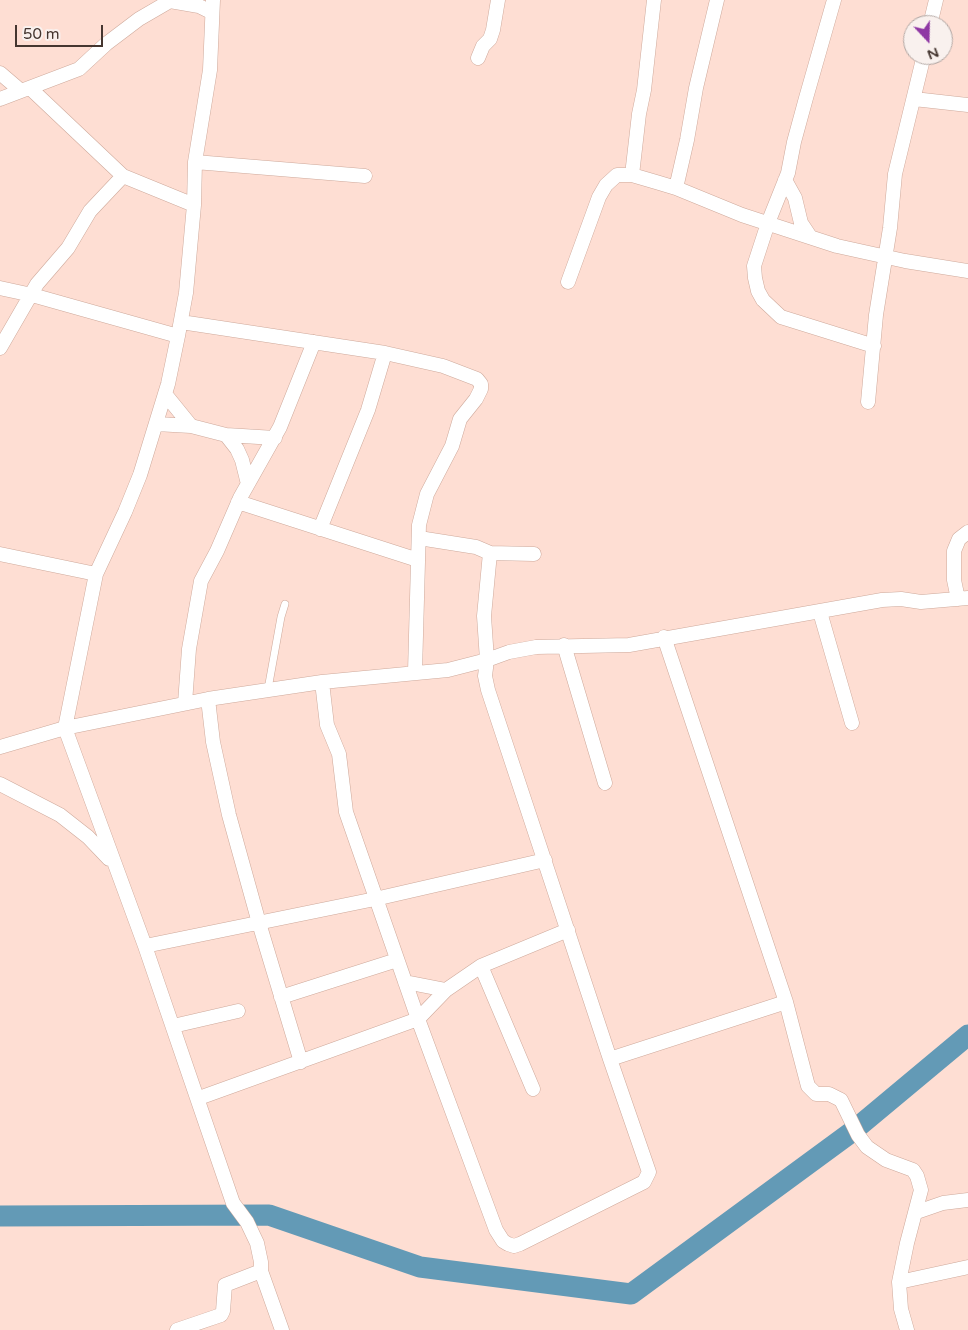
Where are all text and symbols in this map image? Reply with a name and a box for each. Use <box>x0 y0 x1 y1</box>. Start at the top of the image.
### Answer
scale bar <box>18 15 105 47</box>
north arrow <box>903 15 953 65</box>
text: 50 m <box>23 25 60 43</box>
text: N <box>925 44 941 63</box>

